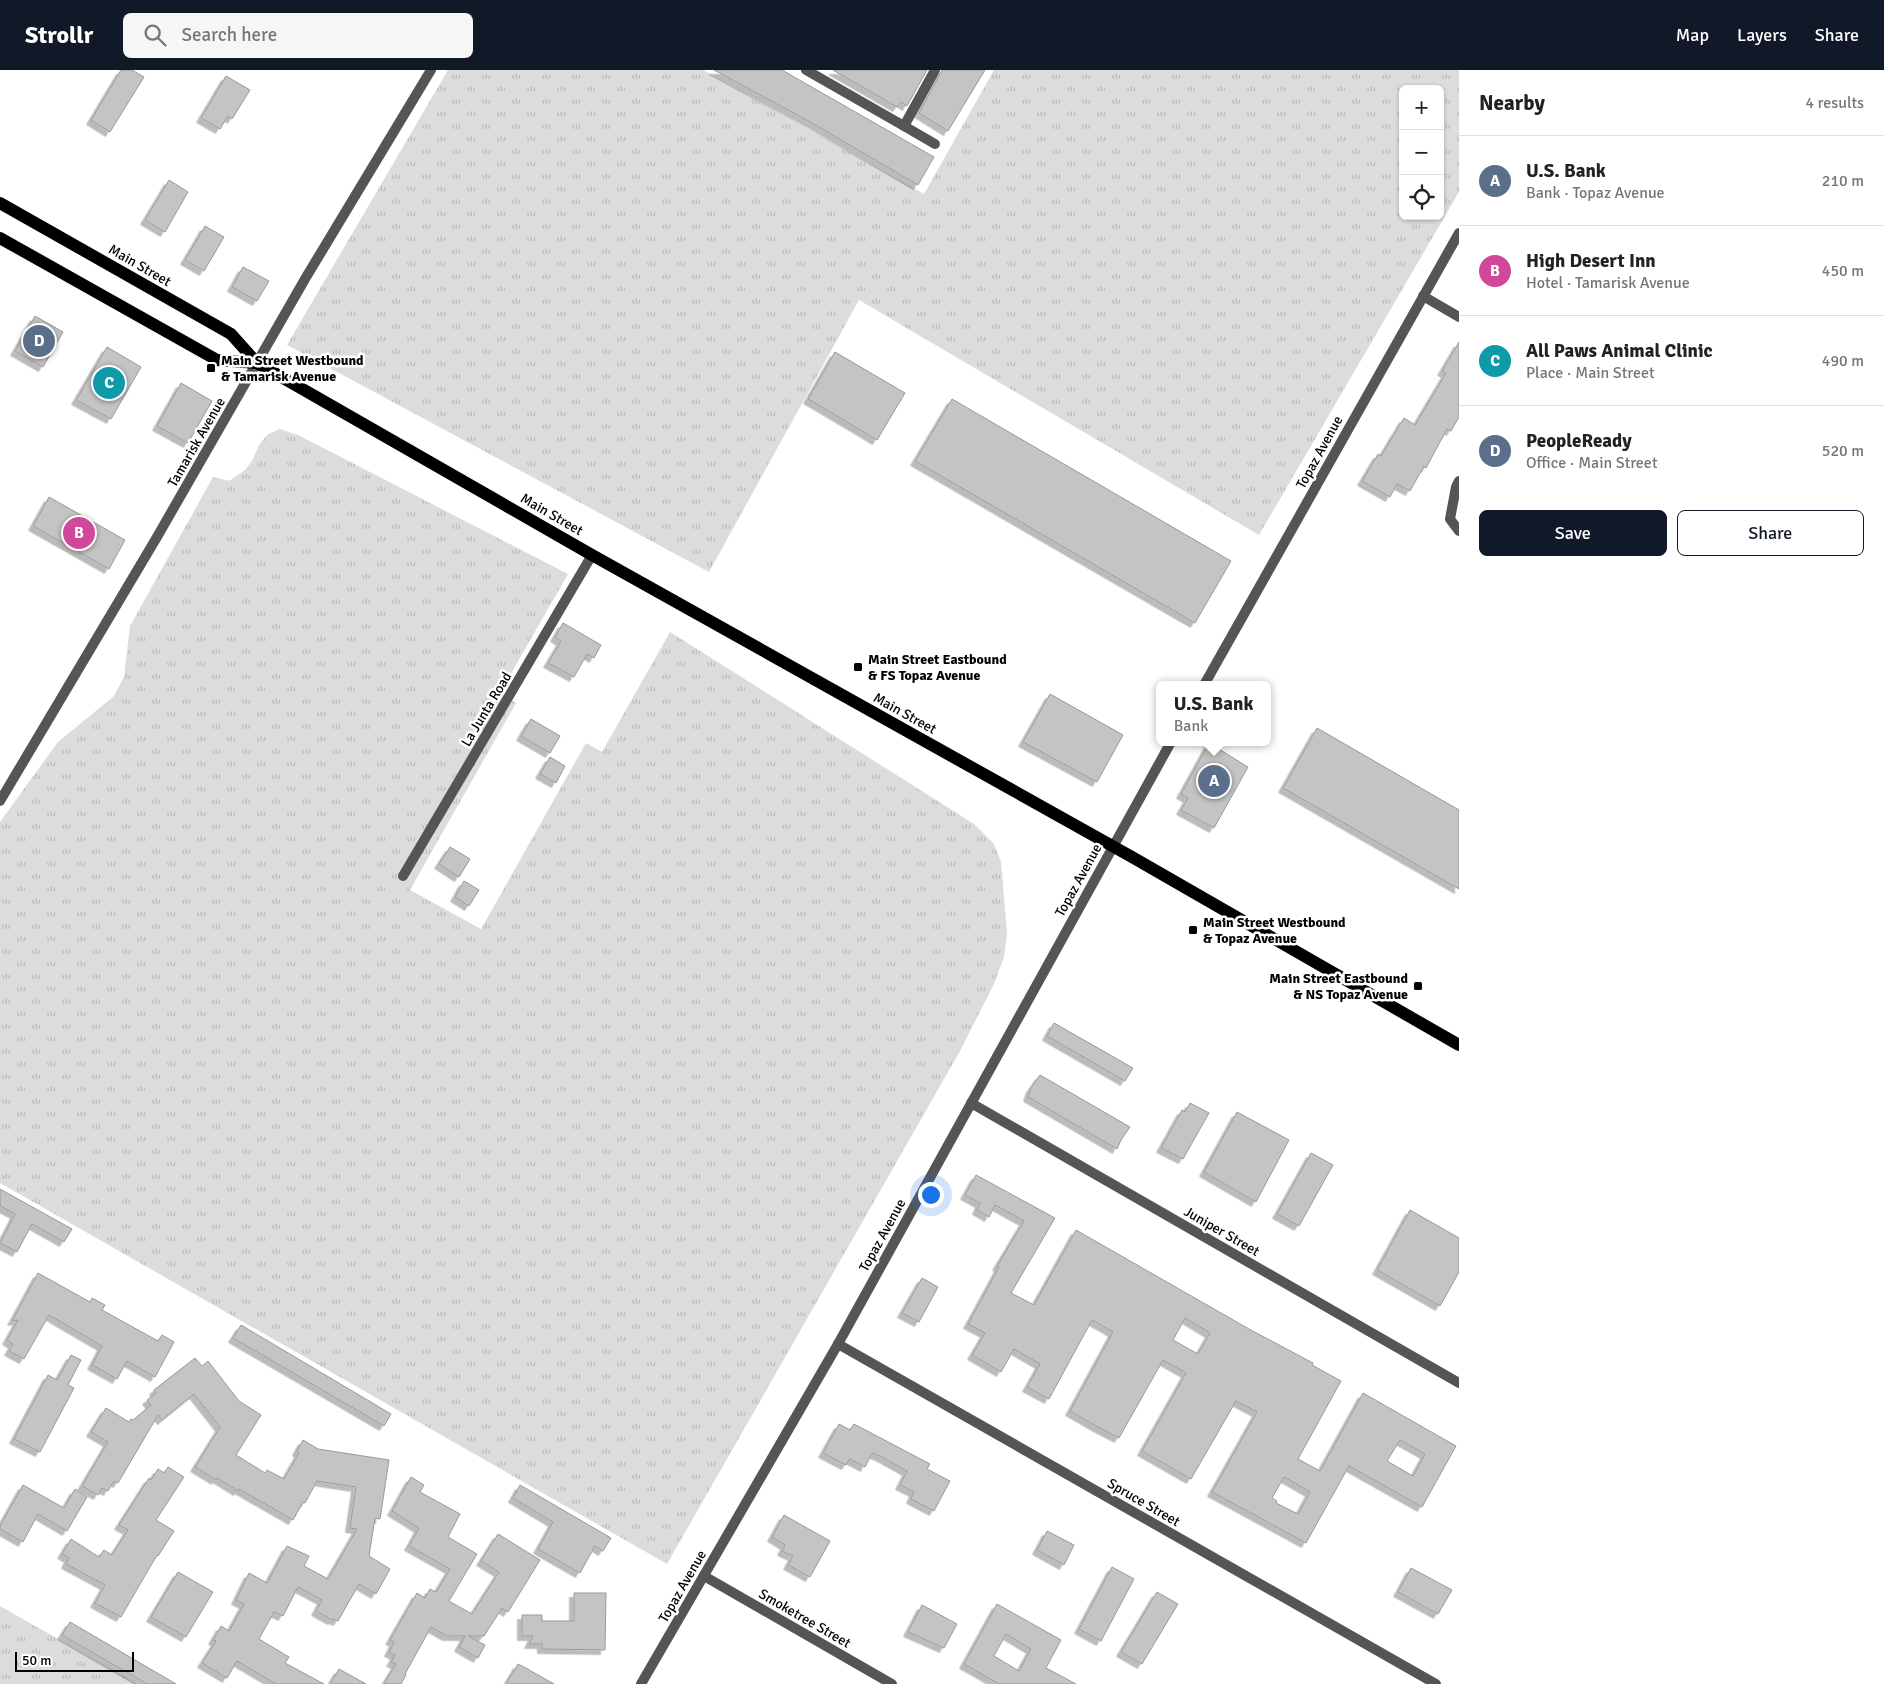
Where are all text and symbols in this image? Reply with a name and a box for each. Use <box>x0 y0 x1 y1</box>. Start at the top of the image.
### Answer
search box <box>123 13 473 58</box>
text: Strollr <box>25 20 93 50</box>
icon: search <box>141 21 169 49</box>
text: Search here <box>181 23 277 47</box>
text: Map <box>1676 24 1709 46</box>
text: Layers <box>1737 24 1787 46</box>
text: Share <box>1815 24 1859 46</box>
map controls <box>1399 85 1444 220</box>
button: + <box>1399 85 1444 130</box>
text: Nearby <box>1479 90 1545 116</box>
text: 4 results <box>1805 93 1864 113</box>
button: − <box>1399 130 1444 175</box>
text: U.S. Bank <box>1526 159 1606 183</box>
text: A <box>1490 171 1500 191</box>
text: 210 m <box>1822 171 1864 191</box>
button: locate <box>1399 175 1444 220</box>
text: Bank · Topaz Avenue <box>1526 183 1665 203</box>
street label: Main Street <box>105 241 174 290</box>
text: High Desert Inn <box>1526 249 1656 273</box>
text: B <box>1490 261 1500 281</box>
text: 450 m <box>1822 261 1864 281</box>
text: Hotel · Tamarisk Avenue <box>1526 273 1690 293</box>
pin: D <box>23 322 55 360</box>
text: All Paws Animal Clinic <box>1526 339 1713 363</box>
text: C <box>1490 351 1500 371</box>
text: 490 m <box>1822 351 1864 371</box>
place label: Main Street Westbound & Tamarisk Avenue <box>221 352 364 385</box>
marker: Main Street Westbound & Tamarisk Avenue <box>205 362 217 374</box>
text: Place · Main Street <box>1526 363 1655 383</box>
pin: C <box>93 364 125 402</box>
street label: Tamarisk Avenue <box>164 395 229 490</box>
street label: Topaz Avenue <box>1292 413 1346 492</box>
text: PeopleReady <box>1526 429 1632 453</box>
text: D <box>1490 441 1500 461</box>
text: 520 m <box>1822 441 1864 461</box>
text: Office · Main Street <box>1526 453 1657 473</box>
street label: Main Street <box>517 490 586 539</box>
button: Save <box>1479 510 1667 556</box>
button: Share <box>1677 510 1864 556</box>
pin: B <box>63 514 95 552</box>
place label: Main Street Eastbound & FS Topaz Avenue <box>868 651 1007 684</box>
marker: Main Street Eastbound & FS Topaz Avenue <box>852 661 864 673</box>
street label: La Junta Road <box>458 669 515 750</box>
popup <box>1156 681 1271 746</box>
street label: Main Street <box>870 689 939 738</box>
text: U.S. Bank <box>1174 692 1253 716</box>
text: Bank <box>1174 716 1208 736</box>
pin: A <box>1198 762 1230 800</box>
street label: Topaz Avenue <box>1051 841 1105 920</box>
place label: Main Street Westbound & Topaz Avenue <box>1203 914 1346 947</box>
marker: Main Street Westbound & Topaz Avenue <box>1187 924 1199 936</box>
place label: Main Street Eastbound & NS Topaz Avenue <box>1269 970 1408 1003</box>
marker: Main Street Eastbound & NS Topaz Avenue <box>1412 980 1424 992</box>
your location <box>918 1182 944 1208</box>
street label: Topaz Avenue <box>855 1196 909 1275</box>
street label: Juniper Street <box>1181 1203 1263 1260</box>
street label: Spruce Street <box>1104 1475 1183 1530</box>
street label: Topaz Avenue <box>655 1547 710 1625</box>
street label: Smoketree Street <box>756 1585 854 1652</box>
scale bar <box>15 1649 134 1672</box>
text: 50 m <box>22 1652 51 1669</box>

